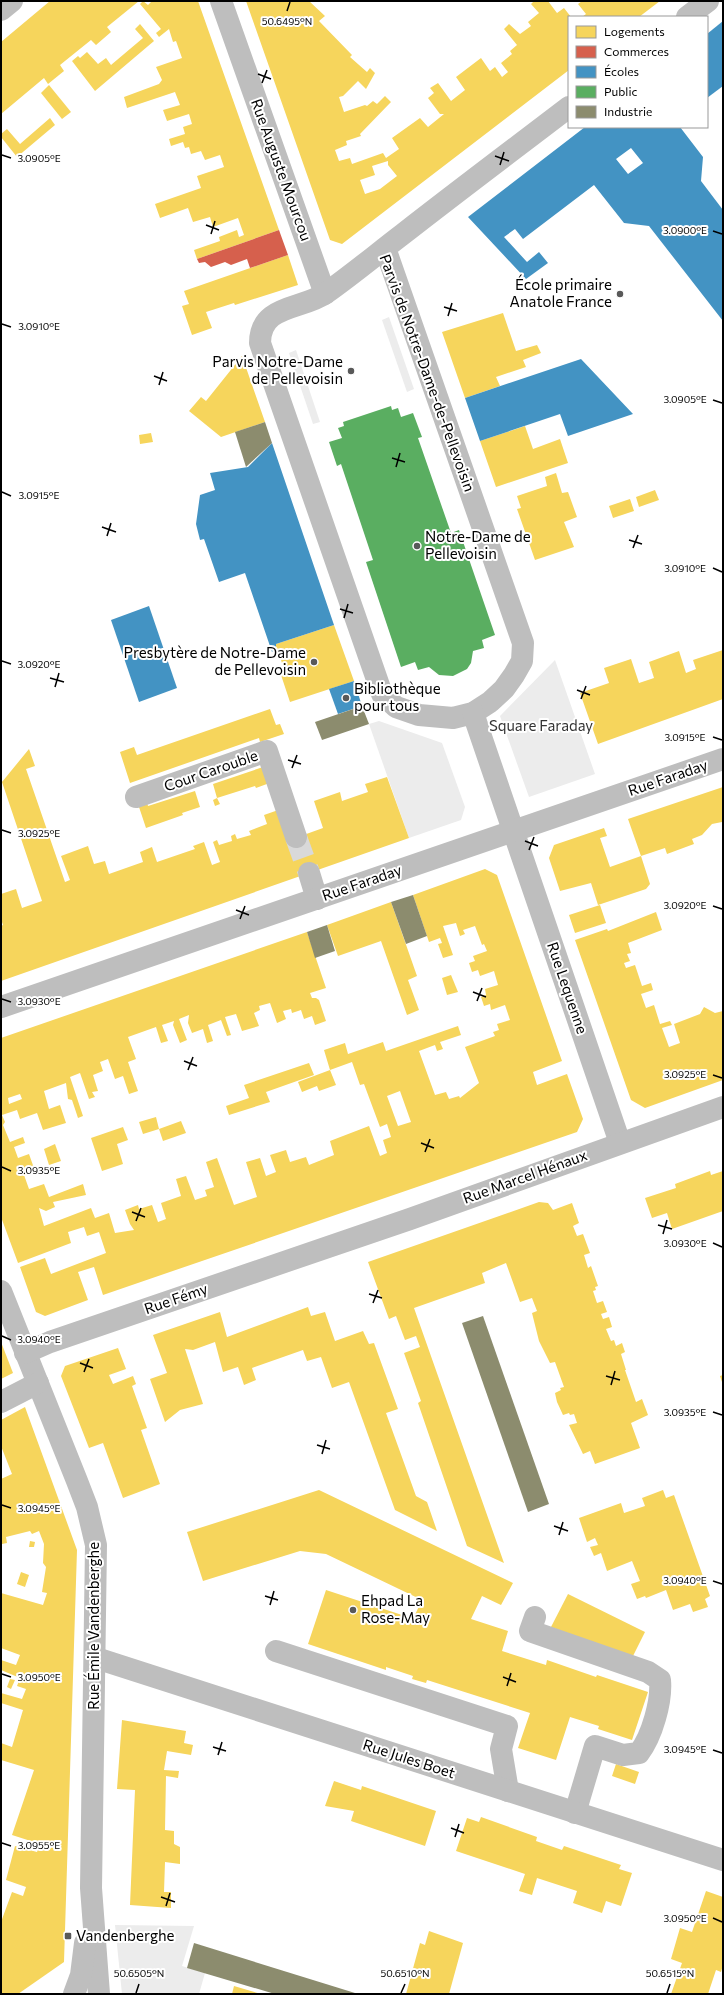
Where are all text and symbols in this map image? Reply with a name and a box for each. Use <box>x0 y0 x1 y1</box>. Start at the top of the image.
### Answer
text: 50.6495°N <box>262 15 312 27</box>
legend <box>568 16 708 128</box>
text: Logements <box>604 24 665 38</box>
text: Commerces <box>604 44 669 58</box>
text: Écoles <box>604 64 639 78</box>
text: Public <box>604 84 637 98</box>
street label: Rue Auguste Mourcou <box>248 96 316 243</box>
text: Industrie <box>604 104 652 118</box>
text: 3.0905°E <box>17 152 61 164</box>
text: 3.0900°E <box>663 224 707 236</box>
street label: Parvis de Notre-Dame-de-Pellevoisin <box>377 252 479 494</box>
place label: École primaire Anatole France <box>510 274 612 310</box>
marker: École primaire Anatole France <box>615 289 625 299</box>
text: 3.0910°E <box>18 320 60 332</box>
place label: Parvis Notre-Dame de Pellevoisin <box>212 352 343 387</box>
marker: Parvis Notre-Dame de Pellevoisin <box>346 366 356 376</box>
text: 3.0905°E <box>663 393 707 405</box>
text: 3.0915°E <box>19 489 60 501</box>
place label: Notre-Dame de Pellevoisin <box>425 527 531 562</box>
marker: Notre-Dame de Pellevoisin <box>412 541 422 551</box>
text: 3.0910°E <box>664 562 706 574</box>
place label: Presbytère de Notre-Dame de Pellevoisin <box>124 643 306 678</box>
marker: Presbytère de Notre-Dame de Pellevoisin <box>309 657 319 667</box>
text: 3.0920°E <box>18 658 61 670</box>
place label: Bibliothèque pour tous <box>354 679 441 714</box>
marker: Bibliothèque pour tous <box>341 693 351 703</box>
park label: Square Faraday <box>489 716 593 734</box>
text: 3.0915°E <box>665 731 706 743</box>
street label: Cour Carouble <box>161 746 260 795</box>
street label: Rue Faraday <box>625 755 710 799</box>
text: 3.0925°E <box>18 827 60 839</box>
street label: Rue Faraday <box>319 860 404 904</box>
text: 3.0920°E <box>664 899 707 911</box>
street label: Rue Lequenne <box>544 939 592 1036</box>
text: 3.0930°E <box>17 995 61 1007</box>
text: 3.0925°E <box>664 1068 706 1080</box>
street label: Rue Marcel Hénaux <box>460 1145 589 1207</box>
text: 3.0935°E <box>18 1164 60 1176</box>
text: 3.0930°E <box>663 1237 707 1249</box>
street label: Rue Fémy <box>142 1279 210 1317</box>
text: 3.0940°E <box>17 1333 61 1345</box>
text: 3.0935°E <box>664 1406 706 1418</box>
text: 3.0945°E <box>18 1502 60 1514</box>
street label: Rue Émile Vandenberghe <box>83 1542 102 1710</box>
text: 3.0940°E <box>663 1574 707 1586</box>
place label: Ehpad La Rose-May <box>361 1591 430 1626</box>
marker: Ehpad La Rose-May <box>348 1605 358 1615</box>
text: 3.0950°E <box>17 1671 61 1683</box>
street label: Rue Jules Boet <box>361 1735 458 1781</box>
text: 3.0945°E <box>664 1743 706 1755</box>
text: 3.0955°E <box>18 1839 60 1851</box>
text: 3.0950°E <box>663 1912 707 1924</box>
place label: Vandenberghe <box>76 1926 175 1944</box>
marker: Vandenberghe <box>63 1931 73 1941</box>
text: 50.6505°N <box>114 1967 164 1979</box>
text: 50.6510°N <box>380 1967 430 1979</box>
text: 50.6515°N <box>646 1967 694 1979</box>

